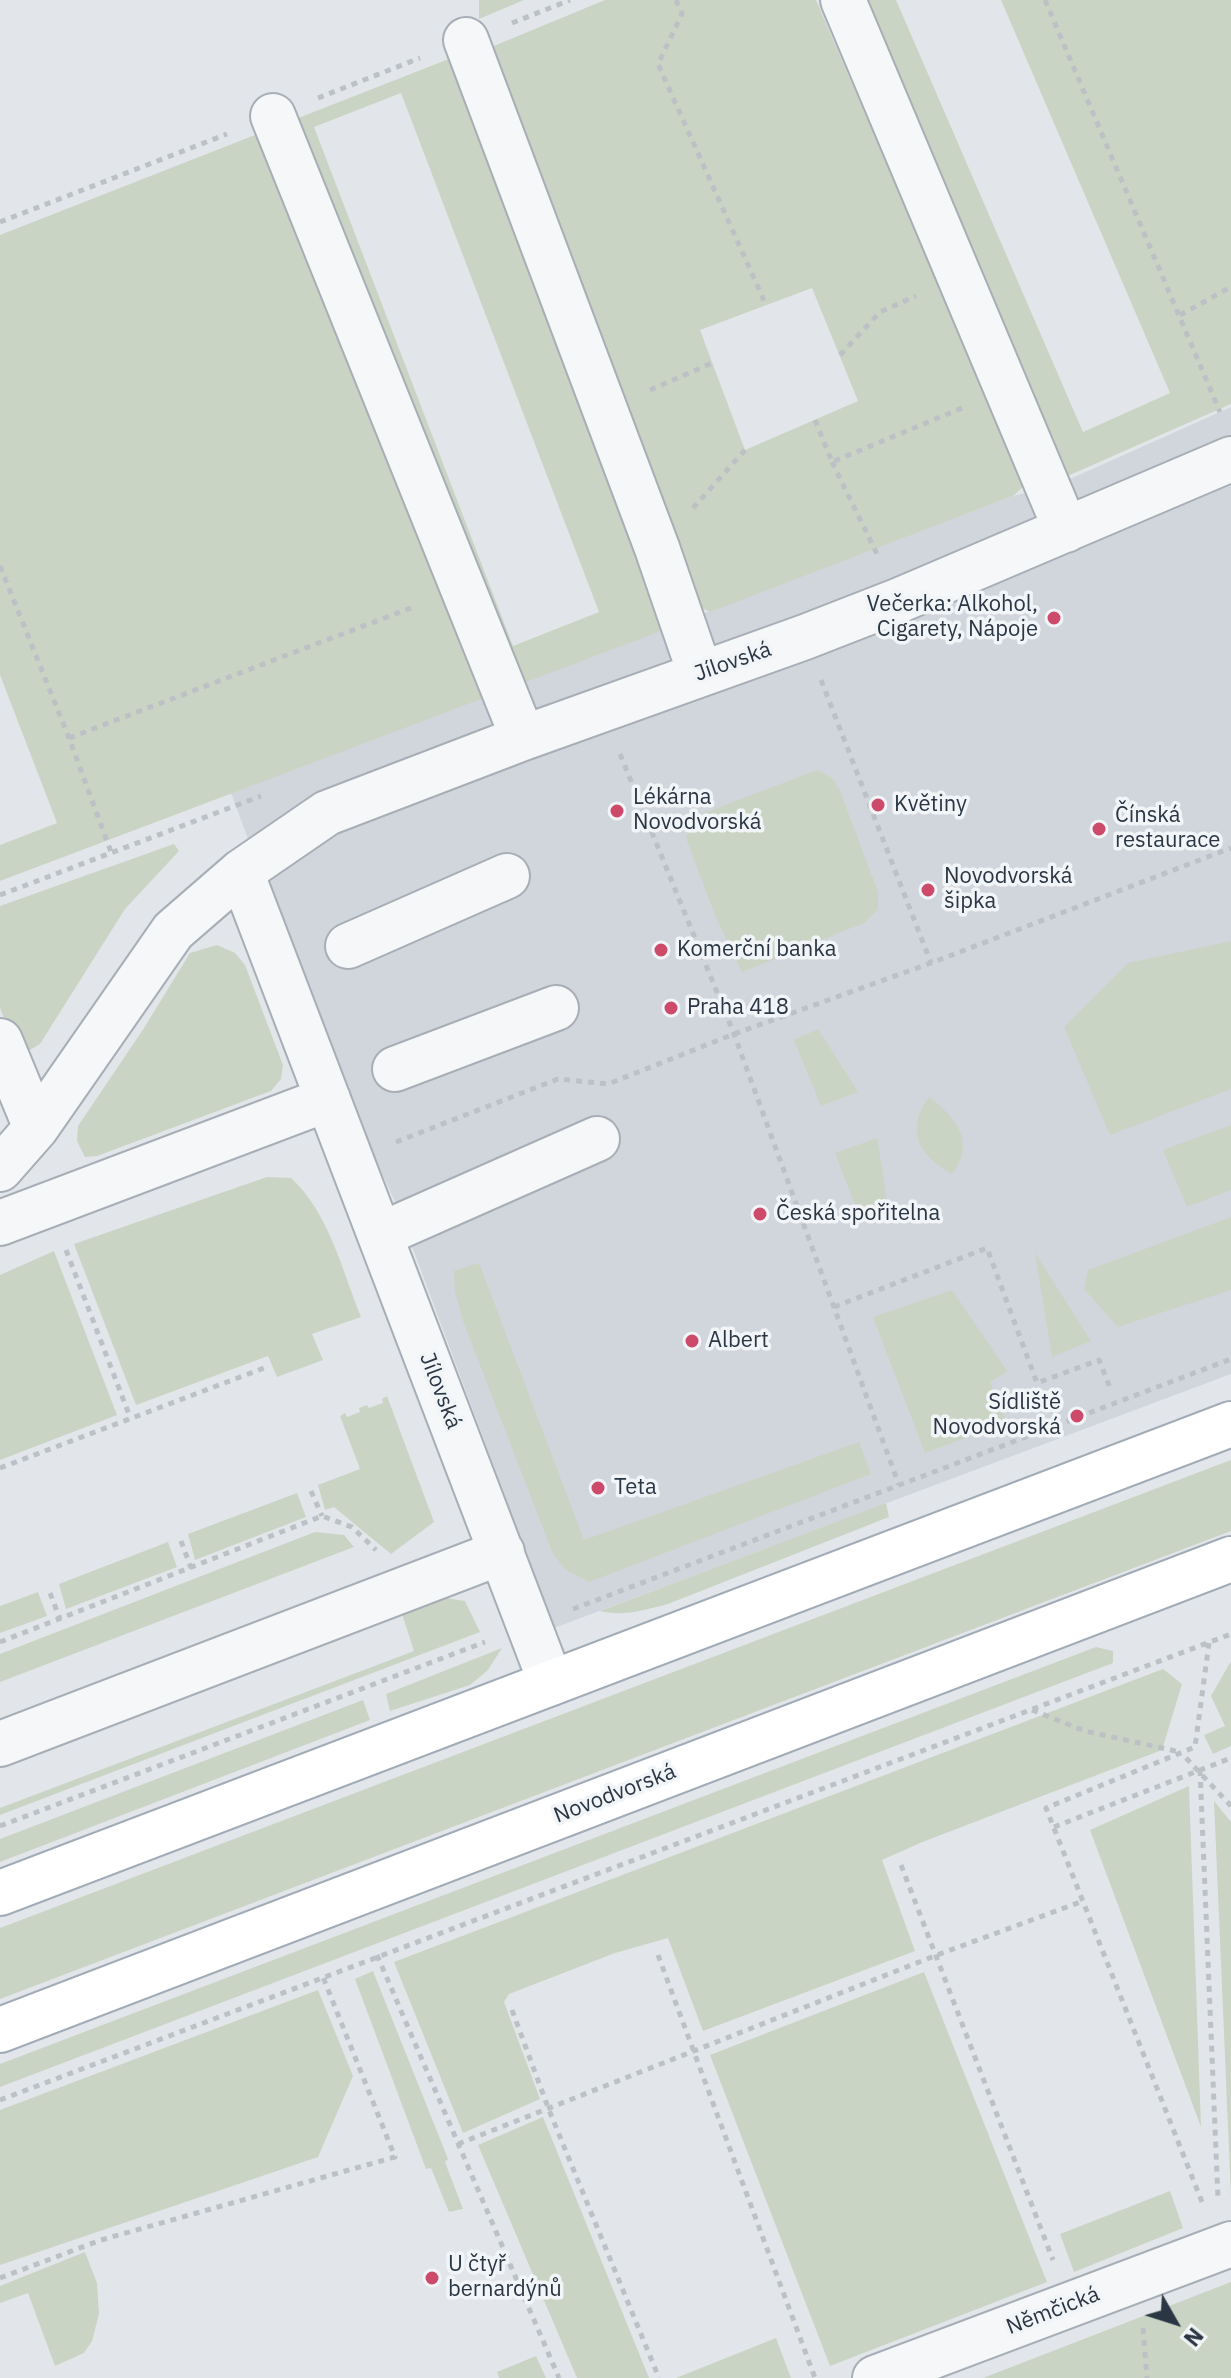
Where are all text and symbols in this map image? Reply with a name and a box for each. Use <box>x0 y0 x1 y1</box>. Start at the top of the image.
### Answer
place label: Večerka: Alkohol, Cigarety, Nápoje <box>867 592 1038 644</box>
marker: Večerka: Alkohol, Cigarety, Nápoje <box>1045 609 1063 627</box>
street label: Jílovská <box>691 637 775 687</box>
place label: Lékárna Novodvorská <box>633 785 761 836</box>
place label: Květiny <box>894 792 967 818</box>
marker: Květiny <box>869 796 887 814</box>
marker: Lékárna Novodvorská <box>608 802 626 820</box>
place label: Čínská restaurace <box>1115 803 1220 854</box>
marker: Čínská restaurace <box>1090 820 1108 838</box>
place label: Novodvorská šipka <box>944 864 1072 916</box>
marker: Novodvorská šipka <box>919 881 937 899</box>
place label: Komerční banka <box>677 937 836 963</box>
marker: Komerční banka <box>652 941 670 959</box>
place label: Praha 418 <box>687 995 789 1021</box>
marker: Praha 418 <box>662 999 680 1017</box>
place label: Česká spořitelna <box>776 1201 940 1227</box>
marker: Česká spořitelna <box>751 1205 769 1223</box>
place label: Albert <box>708 1328 769 1354</box>
marker: Albert <box>683 1332 701 1350</box>
street label: Jílovská <box>413 1349 467 1433</box>
place label: Sídliště Novodvorská <box>933 1390 1061 1442</box>
marker: Sídliště Novodvorská <box>1068 1407 1086 1425</box>
place label: Teta <box>614 1475 657 1501</box>
marker: Teta <box>589 1479 607 1497</box>
street label: Novodvorská <box>550 1759 680 1829</box>
place label: U čtyř bernardýnů <box>448 2252 562 2304</box>
marker: U čtyř bernardýnů <box>423 2269 441 2287</box>
street label: Němčická <box>1003 2281 1103 2341</box>
north arrow <box>1135 2282 1215 2362</box>
text: N <box>1178 2322 1210 2353</box>

